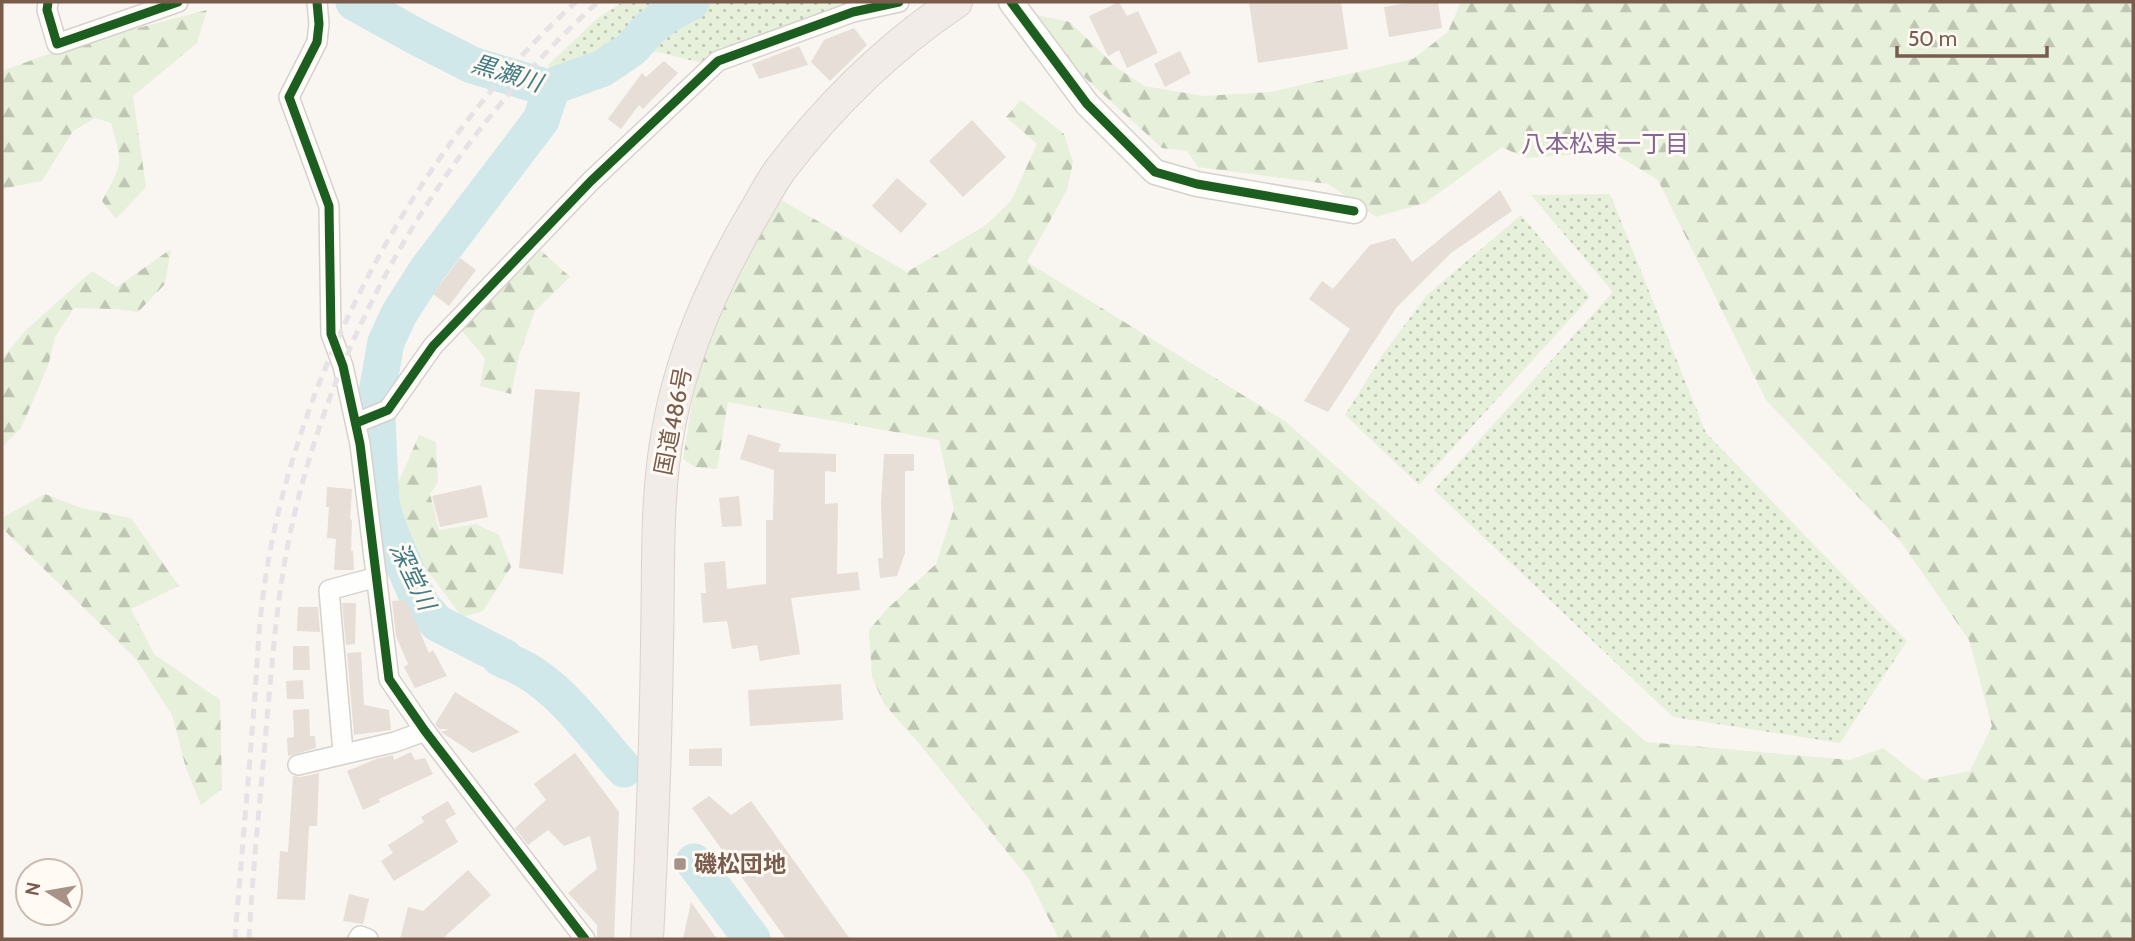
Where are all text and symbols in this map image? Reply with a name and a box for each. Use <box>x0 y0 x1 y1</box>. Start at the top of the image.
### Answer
scale bar <box>1897 14 2048 58</box>
text: 50 m <box>1908 26 1957 51</box>
water label: 黒瀬川 <box>468 49 549 98</box>
district label: 八本松東一丁目 <box>1521 129 1689 158</box>
street label: 国道486号 <box>649 365 697 477</box>
water label: 深堂川 <box>384 537 443 617</box>
place label: 磯松団地 <box>694 850 786 878</box>
marker: 磯松団地 <box>672 856 688 872</box>
north arrow <box>14 857 84 927</box>
text: N <box>20 880 45 898</box>

